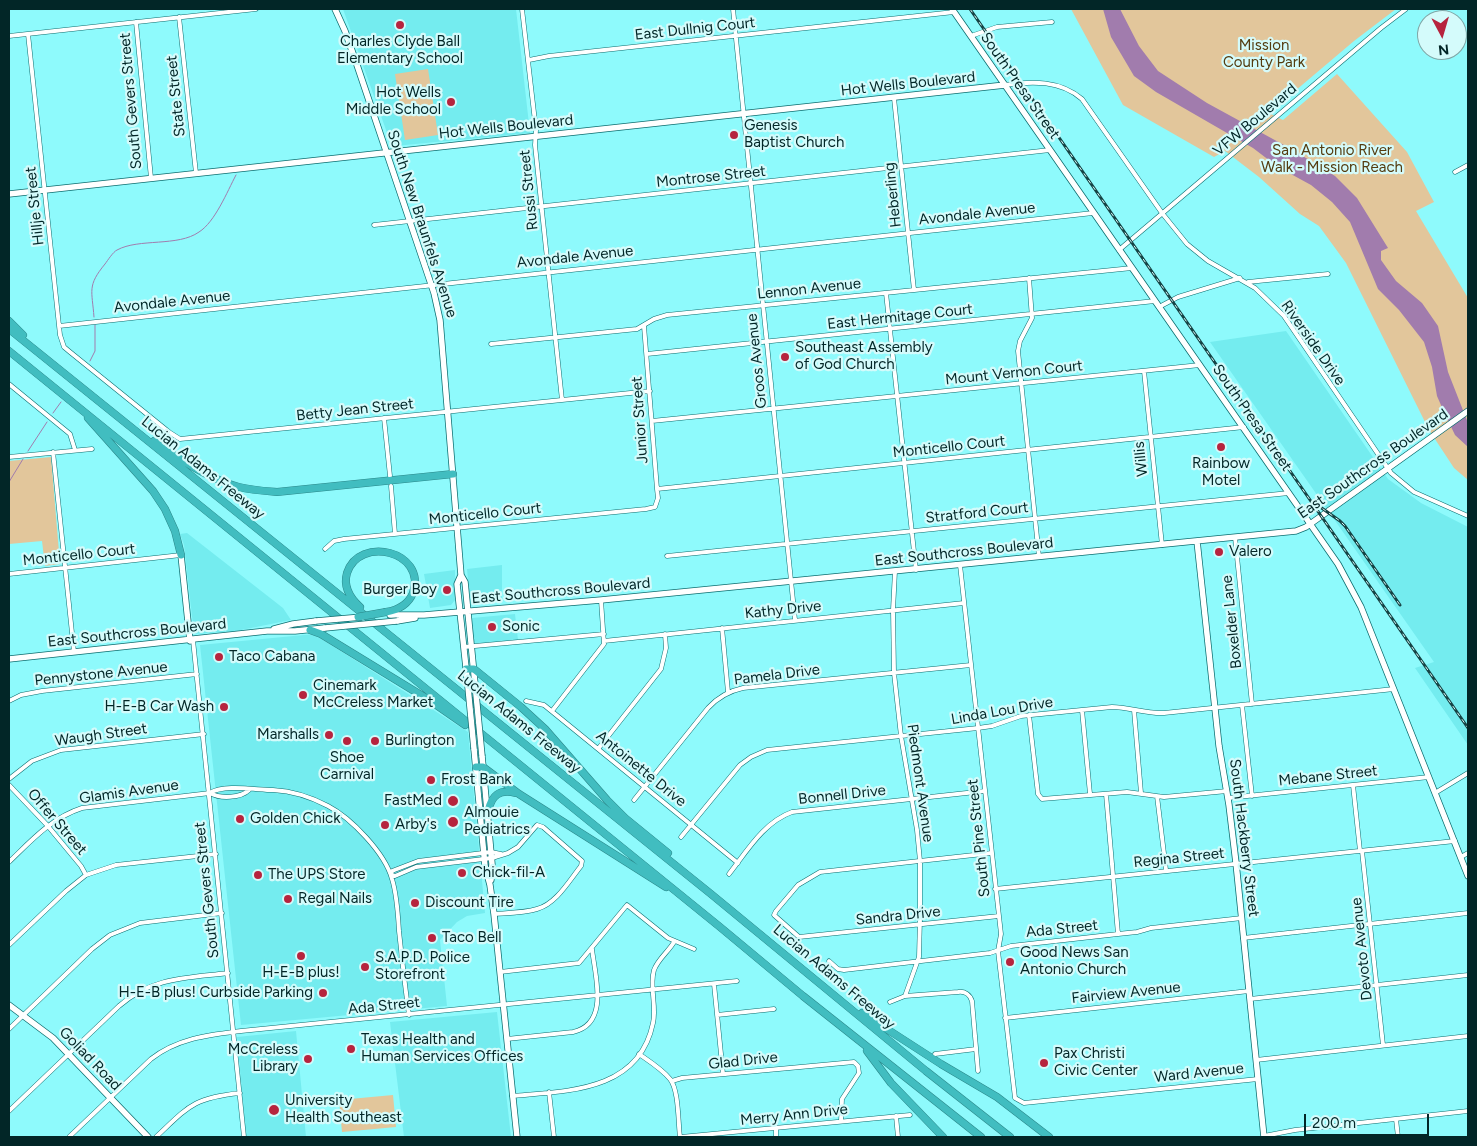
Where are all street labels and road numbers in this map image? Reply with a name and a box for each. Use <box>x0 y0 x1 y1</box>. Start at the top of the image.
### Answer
street label: East Dullnig Court <box>634 14 756 44</box>
street label: South Presa Street <box>976 29 1064 143</box>
street label: South Gevers Street <box>116 32 146 170</box>
street label: State Street <box>163 54 189 138</box>
street label: Hot Wells Boulevard <box>840 68 976 100</box>
street label: VFW Boulevard <box>1210 80 1300 160</box>
street label: Hot Wells Boulevard <box>438 111 574 143</box>
street label: South New Braunfels Avenue <box>383 128 461 320</box>
street label: Russi Street <box>516 149 542 231</box>
street label: Montrose Street <box>655 162 767 192</box>
street label: Heberling <box>881 162 905 228</box>
street label: Hillje Street <box>22 166 48 246</box>
street label: Avondale Avenue <box>918 199 1036 229</box>
street label: Avondale Avenue <box>516 242 634 272</box>
street label: Lennon Avenue <box>756 275 862 303</box>
street label: Avondale Avenue <box>113 287 231 317</box>
street label: Riverside Drive <box>1277 297 1349 389</box>
street label: East Hermitage Court <box>826 300 974 334</box>
street label: Groos Avenue <box>743 313 771 409</box>
street label: Mount Vernon Court <box>944 357 1084 389</box>
street label: South Presa Street <box>1208 361 1296 475</box>
street label: Junior Street <box>628 376 652 464</box>
street label: Betty Jean Street <box>295 395 415 425</box>
street label: East Southcross Boulevard <box>1294 405 1452 523</box>
street label: Lucian Adams Freeway <box>138 413 268 523</box>
street label: Monticello Court <box>892 432 1006 462</box>
street label: Willis <box>1130 441 1152 477</box>
street label: Monticello Court <box>428 499 542 529</box>
street label: Stratford Court <box>925 499 1029 527</box>
street label: East Southcross Boulevard <box>874 534 1054 570</box>
street label: Monticello Court <box>22 540 136 570</box>
street label: East Southcross Boulevard <box>471 574 651 608</box>
street label: Boxelder Lane <box>1218 574 1246 670</box>
street label: Kathy Drive <box>744 597 822 623</box>
street label: East Southcross Boulevard <box>47 615 227 651</box>
street label: Pennystone Avenue <box>34 658 168 690</box>
street label: Pamela Drive <box>733 661 821 689</box>
street label: Lucian Adams Freeway <box>454 667 584 777</box>
street label: Linda Lou Drive <box>950 693 1054 729</box>
street label: Waugh Street <box>54 720 148 750</box>
street label: Piedmont Avenue <box>903 723 937 843</box>
street label: Antoinette Drive <box>592 727 690 811</box>
street label: South Hackberry Street <box>1225 758 1263 918</box>
street label: Mebane Street <box>1278 762 1378 790</box>
street label: Glamis Avenue <box>78 776 180 808</box>
street label: South Pine Street <box>964 778 994 898</box>
street label: Bonnell Drive <box>797 781 887 809</box>
street label: Offer Street <box>23 785 91 859</box>
street label: South Gevers Street <box>191 821 223 959</box>
street label: Regina Street <box>1133 844 1225 872</box>
street label: Devoto Avenue <box>1348 897 1376 1001</box>
street label: Sandra Drive <box>855 903 941 929</box>
street label: Ada Street <box>1025 916 1099 942</box>
street label: Lucian Adams Freeway <box>769 921 899 1033</box>
street label: Fairview Avenue <box>1071 978 1181 1008</box>
street label: Ada Street <box>347 993 421 1019</box>
street label: Goliad Road <box>55 1023 125 1095</box>
street label: Glad Drive <box>707 1048 779 1074</box>
street label: Ward Avenue <box>1153 1059 1245 1087</box>
street label: Merry Ann Drive <box>739 1100 849 1130</box>

